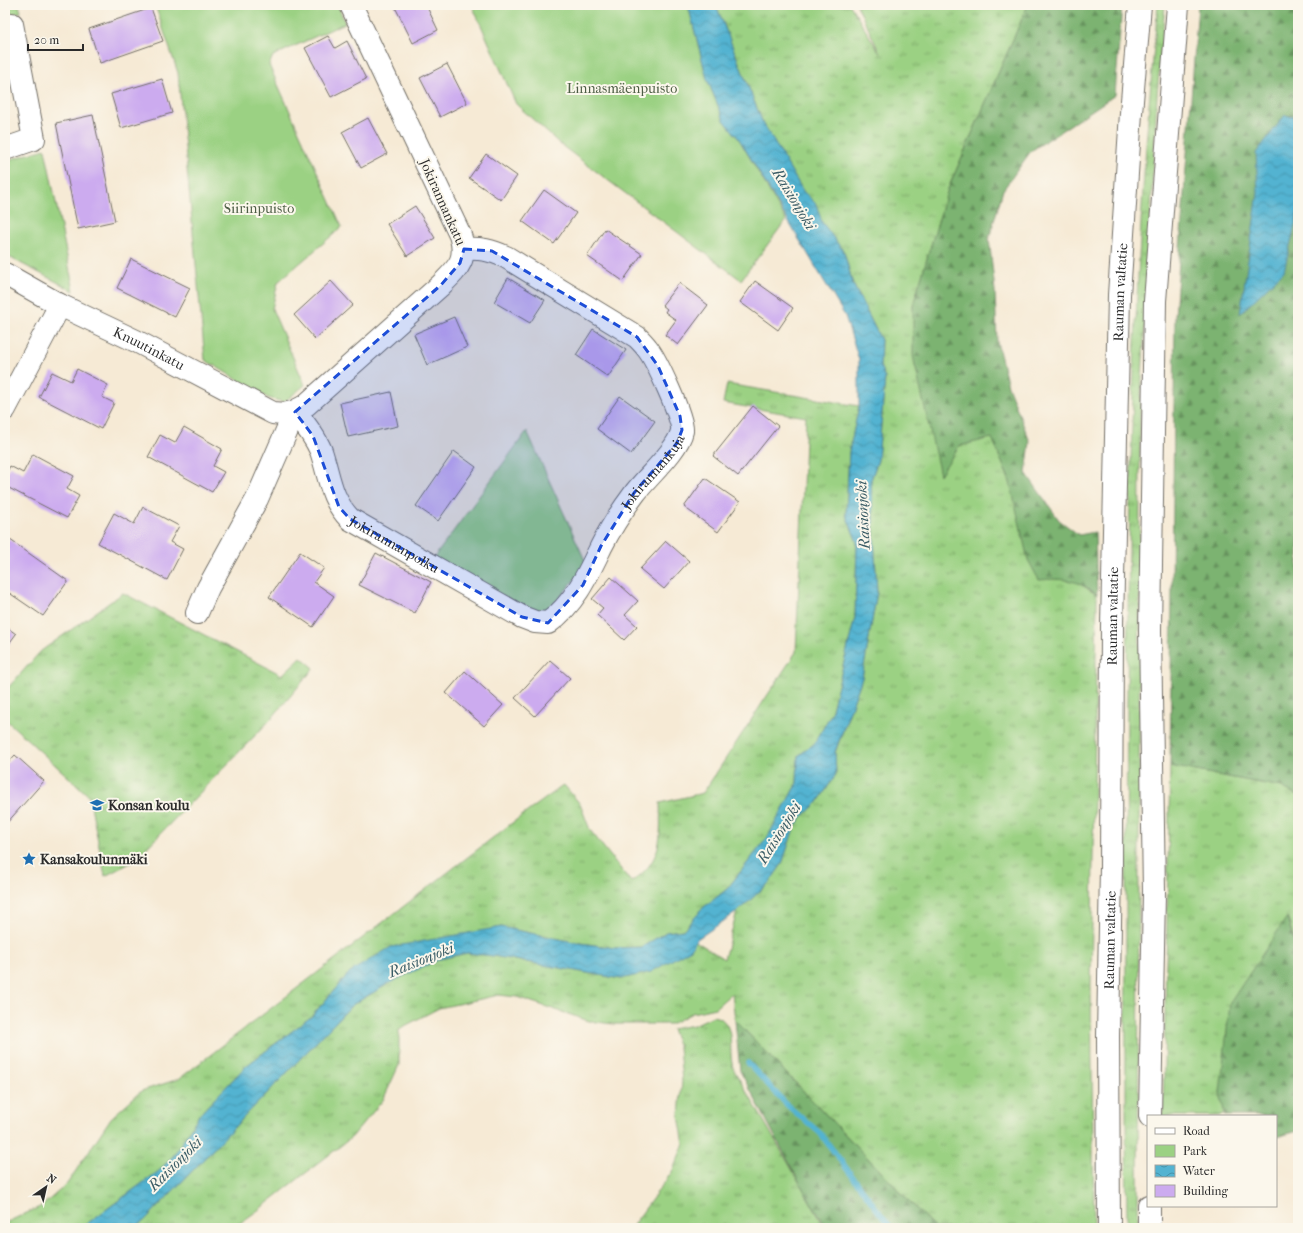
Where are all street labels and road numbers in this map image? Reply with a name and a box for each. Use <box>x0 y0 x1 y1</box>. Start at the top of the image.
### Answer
street label: Jokirannankatu <box>415 155 469 248</box>
street label: Rauman valtatie <box>1110 242 1131 342</box>
street label: Knuutinkatu <box>110 323 187 374</box>
street label: Jokirannankuja <box>617 432 689 514</box>
street label: Jokirannanpolku <box>346 512 442 577</box>
street label: Rauman valtatie <box>1104 566 1122 665</box>
street label: Rauman valtatie <box>1101 890 1120 989</box>

